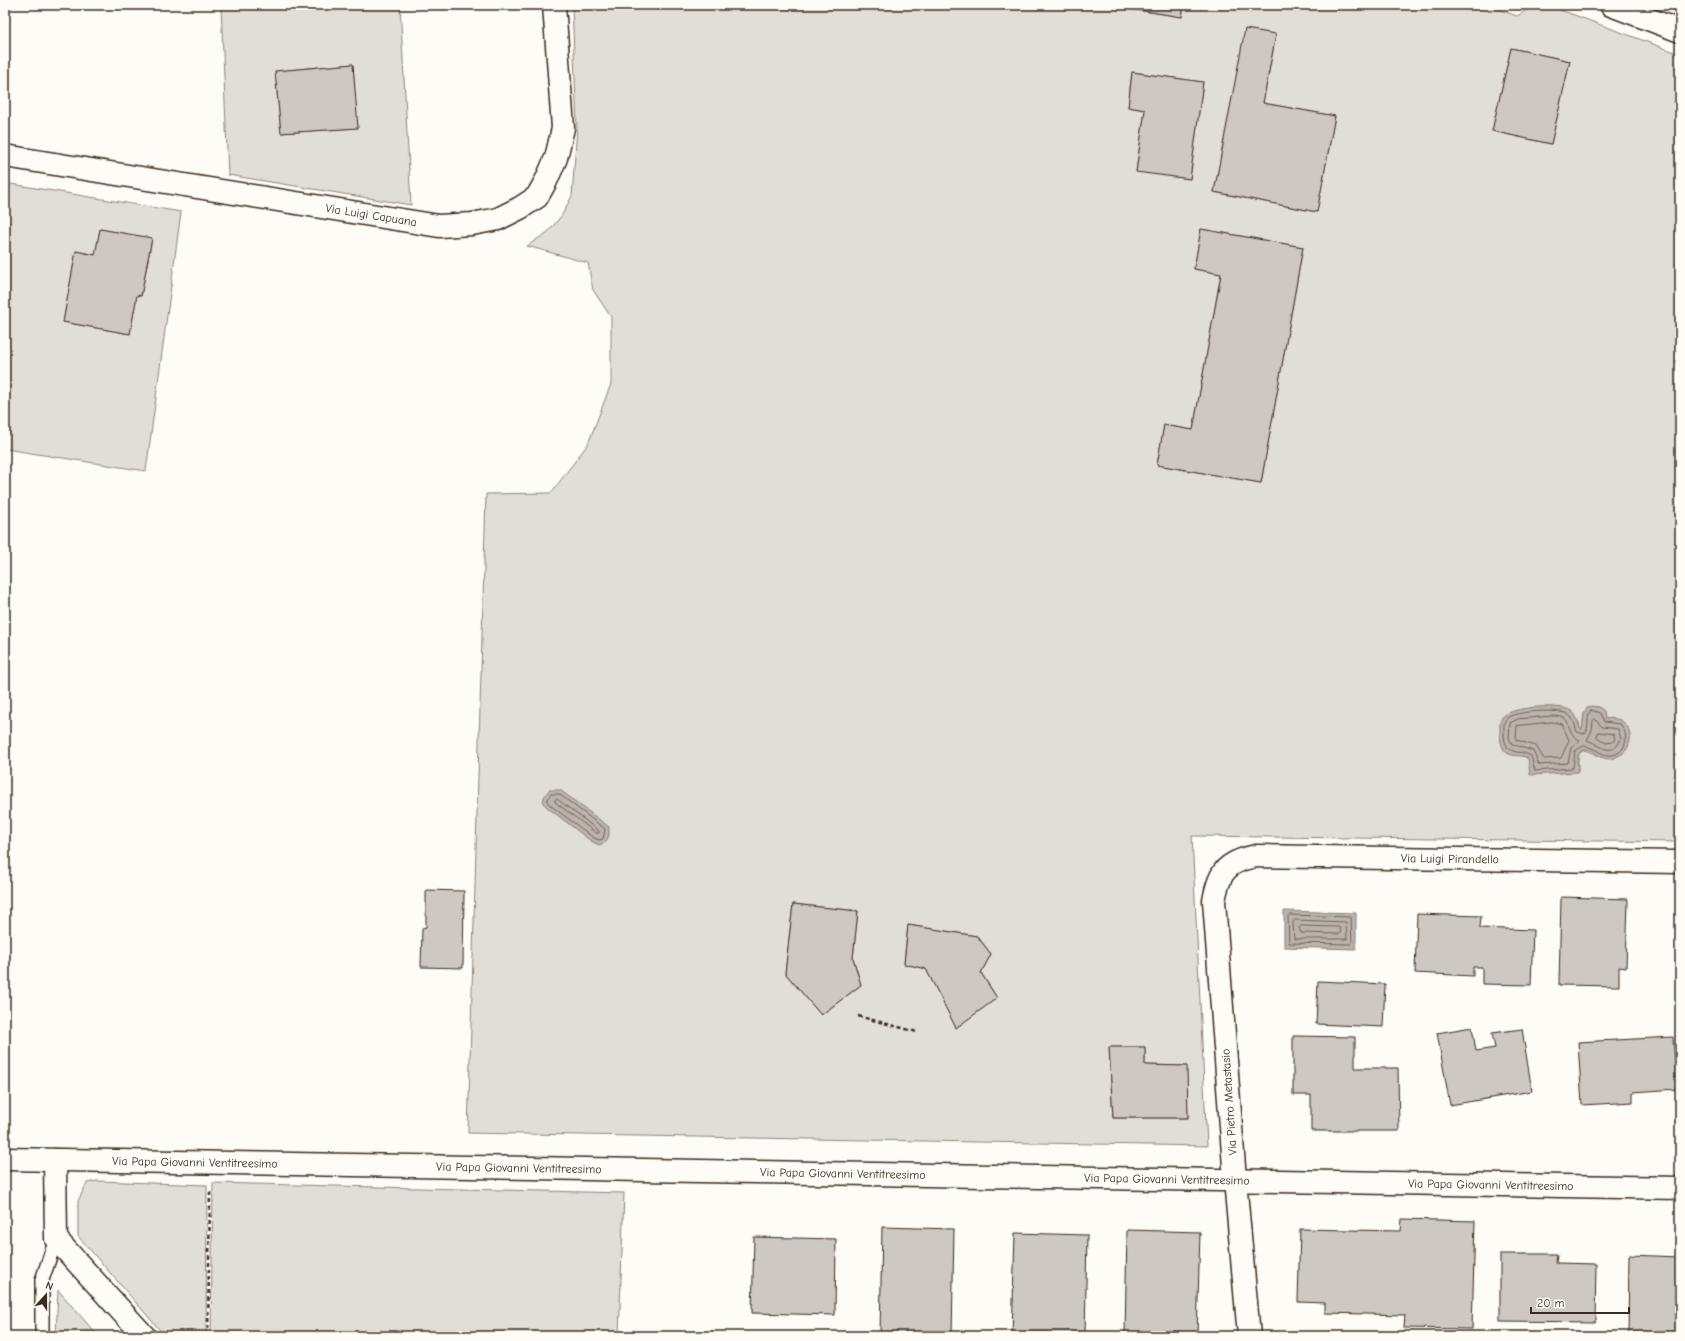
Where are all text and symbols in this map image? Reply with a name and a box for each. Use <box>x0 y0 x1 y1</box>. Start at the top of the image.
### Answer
street label: Via Luigi Capuana <box>325 201 418 229</box>
street label: Via Luigi Pirandello <box>1401 851 1499 866</box>
street label: Via Pietro Metastasio <box>1218 1048 1240 1156</box>
street label: Via Papa Giovanni Ventitreesimo <box>112 1154 278 1171</box>
street label: Via Papa Giovanni Ventitreesimo <box>436 1159 602 1176</box>
street label: Via Papa Giovanni Ventitreesimo <box>760 1165 926 1182</box>
street label: Via Papa Giovanni Ventitreesimo <box>1084 1171 1250 1188</box>
street label: Via Papa Giovanni Ventitreesimo <box>1408 1176 1574 1193</box>
north arrow <box>26 1275 66 1315</box>
text: N <box>44 1279 55 1293</box>
scale bar <box>1531 1289 1629 1315</box>
text: 20 m <box>1537 1296 1565 1310</box>

